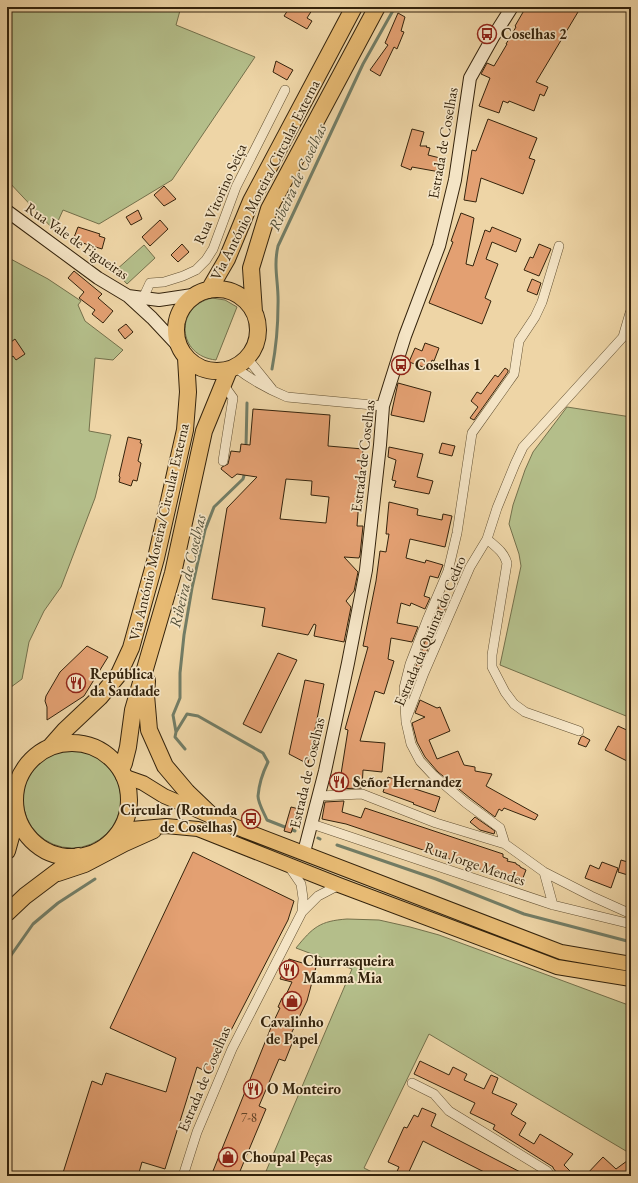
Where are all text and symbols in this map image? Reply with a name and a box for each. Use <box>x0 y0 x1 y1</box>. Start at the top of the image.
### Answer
bus stop icon: Coselhas 2 <box>476 23 498 45</box>
place label: Coselhas 2 <box>501 24 567 43</box>
street label: Via António Moreira/Circular Externa <box>206 76 324 283</box>
street label: Estrada de Coselhas <box>423 85 462 200</box>
water label: Ribeira de Coselhas <box>263 120 332 234</box>
street label: Rua Vitorino Seiça <box>189 140 250 247</box>
street label: Rua Vale de Figueiras <box>22 198 133 284</box>
bus stop icon: Coselhas 1 <box>390 354 412 376</box>
place label: Coselhas 1 <box>415 355 481 374</box>
street label: Estrada de Coselhas <box>346 399 379 513</box>
street label: Via António Moreira/Circular Externa <box>124 421 193 642</box>
water label: Ribeira de Coselhas <box>164 512 211 630</box>
street label: Estrada da Quinta do Cedro <box>389 553 470 709</box>
place label: República da Saudade <box>90 664 160 700</box>
restaurant icon: República da Saudade <box>65 672 87 694</box>
street label: Estrada de Coselhas <box>285 716 329 830</box>
restaurant icon: Señor Hernandez <box>328 771 350 793</box>
place label: Señor Hernandez <box>353 772 462 791</box>
place label: Circular (Rotunda de Coselhas) <box>120 800 237 836</box>
bus stop icon: Circular (Rotunda de Coselhas) <box>240 808 262 830</box>
street label: Rua Jorge Mendes <box>422 837 528 890</box>
place label: Churrasqueira Mamma Mia <box>303 951 395 987</box>
restaurant icon: Churrasqueira Mamma Mia <box>278 959 300 981</box>
shop icon: Cavalinho de Papel <box>281 990 303 1012</box>
place label: Cavalinho de Papel <box>260 1012 324 1048</box>
street label: Estrada de Coselhas <box>173 1023 234 1135</box>
restaurant icon: O Monteiro <box>242 1078 264 1100</box>
place label: O Monteiro <box>267 1079 342 1098</box>
house number: 7-8 <box>241 1109 257 1126</box>
shop icon: Choupal Peças <box>217 1146 239 1168</box>
place label: Choupal Peças <box>242 1147 332 1166</box>

